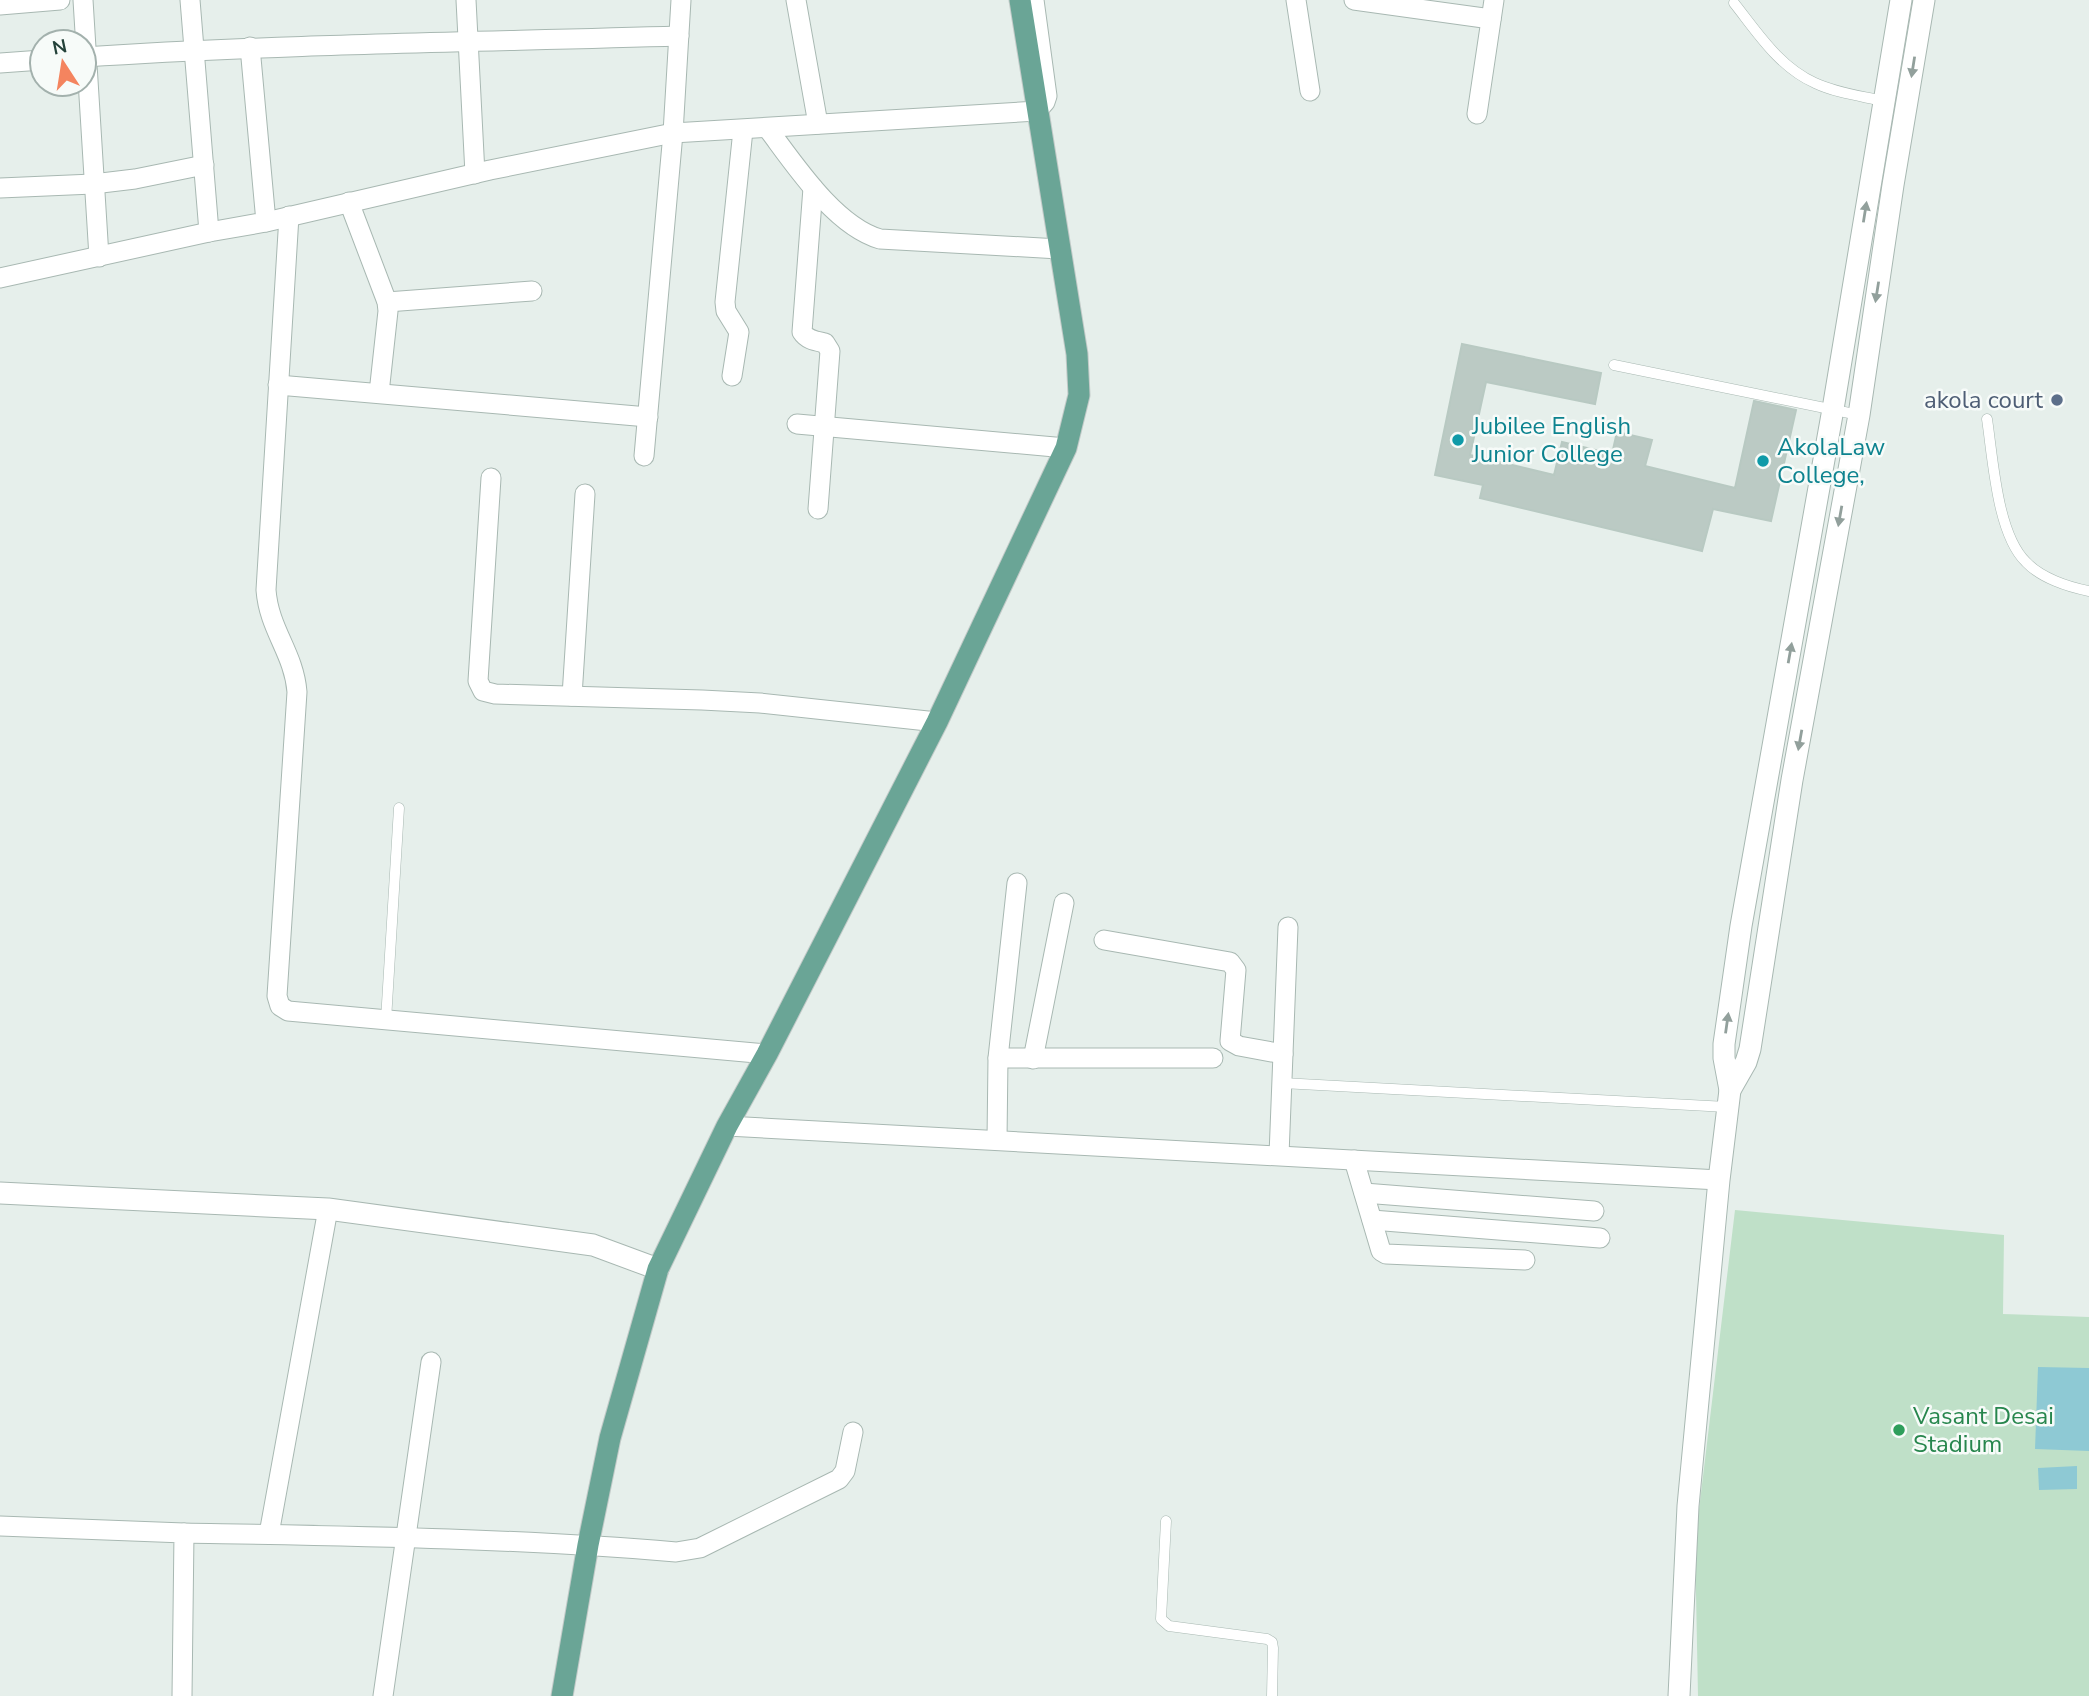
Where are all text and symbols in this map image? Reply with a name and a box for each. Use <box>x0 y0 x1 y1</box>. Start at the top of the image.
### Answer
north arrow <box>28 28 98 98</box>
text: N <box>50 33 69 62</box>
one-way arrow <box>1907 56 1918 78</box>
one-way arrow <box>1860 201 1871 223</box>
one-way arrow <box>1871 281 1882 303</box>
place label: akola court <box>1924 384 2044 416</box>
marker: akola court <box>2049 392 2065 408</box>
place label: Jubilee English Junior College <box>1471 410 1631 470</box>
place label: AkolaLaw College, <box>1777 431 1885 491</box>
marker: Jubilee English Junior College <box>1450 432 1466 448</box>
marker: AkolaLaw College, <box>1755 453 1771 469</box>
one-way arrow <box>1834 505 1845 527</box>
one-way arrow <box>1784 642 1795 664</box>
one-way arrow <box>1794 729 1805 751</box>
one-way arrow <box>1722 1012 1733 1034</box>
place label: Vasant Desai Stadium <box>1912 1400 2054 1460</box>
marker: Vasant Desai Stadium <box>1891 1422 1907 1438</box>

